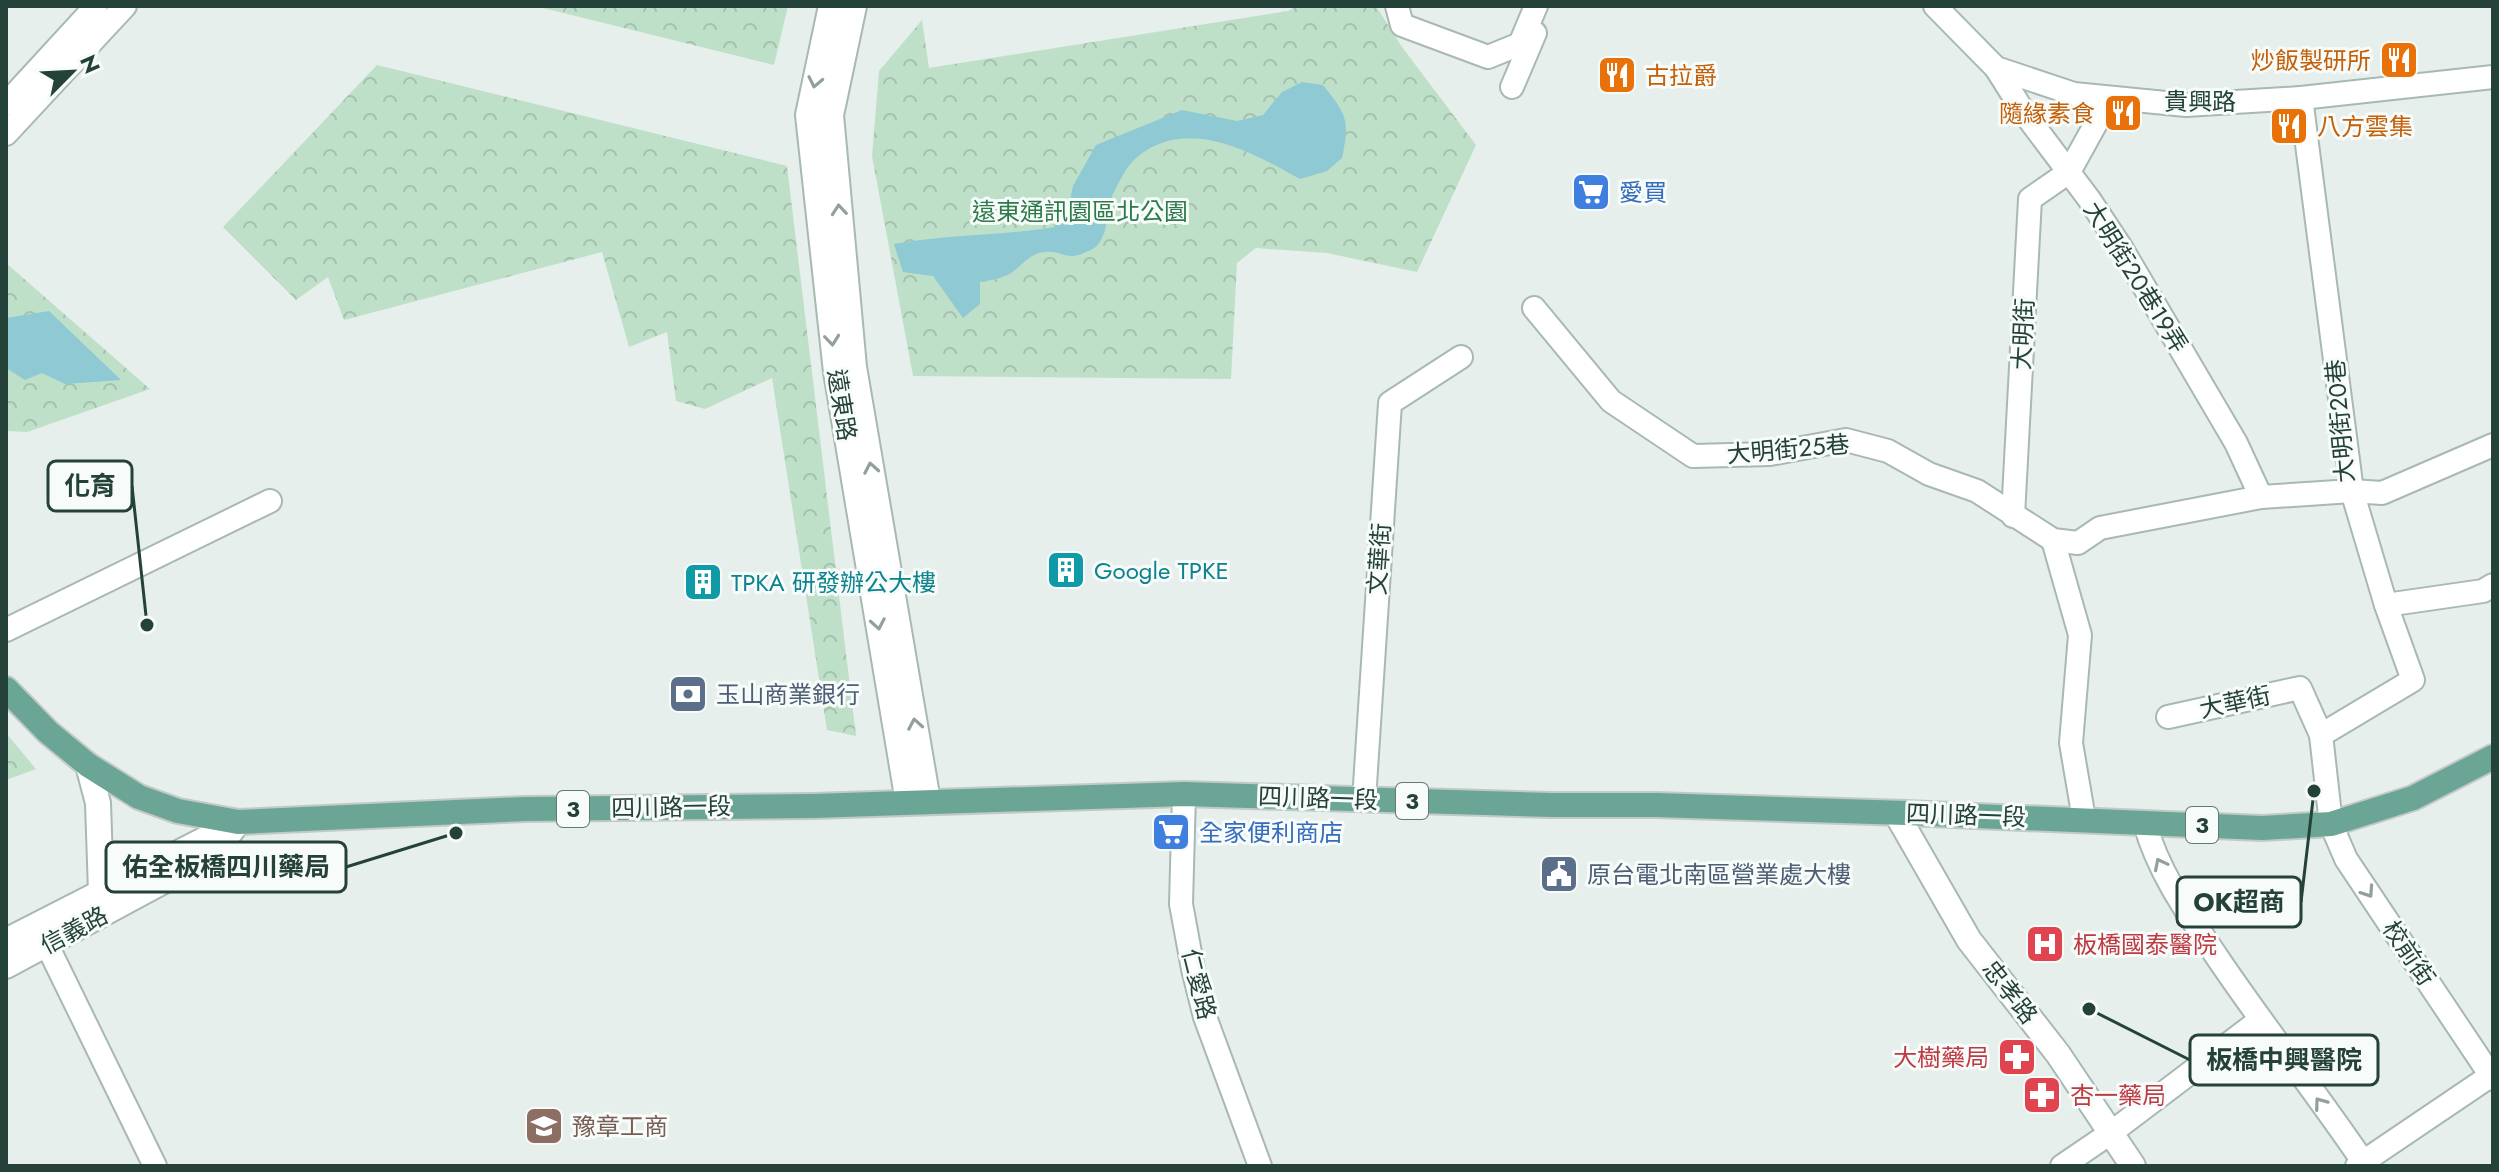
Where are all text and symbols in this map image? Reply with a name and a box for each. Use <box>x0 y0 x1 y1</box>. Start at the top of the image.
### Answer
north arrow <box>32 32 112 112</box>
restaurant icon: 炒飯製研所 <box>2378 39 2420 81</box>
place label: 炒飯製研所 <box>2251 43 2371 78</box>
text: N <box>72 49 108 78</box>
restaurant icon: 古拉爵 <box>1596 54 1638 96</box>
place label: 古拉爵 <box>1645 58 1717 93</box>
one-way arrow <box>807 75 824 89</box>
street label: 貴興路 <box>2164 84 2236 119</box>
restaurant icon: 隨緣素食 <box>2102 92 2144 134</box>
place label: 隨緣素食 <box>1999 96 2095 131</box>
restaurant icon: 八方雲集 <box>2268 105 2310 147</box>
place label: 八方雲集 <box>2317 109 2413 144</box>
supermarket icon: 愛買 <box>1570 171 1612 213</box>
place label: 愛買 <box>1619 175 1667 210</box>
park label: 遠東通訊園區北公園 <box>972 194 1188 229</box>
street label: 大明街20巷19弄 <box>2075 195 2197 359</box>
one-way arrow <box>831 203 848 216</box>
street label: 大明街 <box>2004 297 2042 371</box>
one-way arrow <box>824 334 841 347</box>
street label: 大明街20巷 <box>2317 358 2363 484</box>
street label: 遠東路 <box>819 367 865 443</box>
street label: 大明街25巷 <box>1725 426 1851 472</box>
callout: 化育 <box>48 461 132 511</box>
one-way arrow <box>863 461 880 474</box>
text: 化育 <box>64 467 116 505</box>
street label: 文華街 <box>1359 522 1399 596</box>
building icon: Google TPKE <box>1045 549 1087 591</box>
place label: Google TPKE <box>1094 553 1229 588</box>
building icon: TPKA 研發辦公大樓 <box>682 561 724 603</box>
place label: TPKA 研發辦公大樓 <box>731 565 936 600</box>
one-way arrow <box>869 618 886 631</box>
bank icon: 玉山商業銀行 <box>667 673 709 715</box>
place label: 玉山商業銀行 <box>716 677 860 712</box>
street label: 大華街 <box>2196 677 2274 727</box>
one-way arrow <box>908 717 925 731</box>
street label: 四川路一段 <box>1257 778 1379 818</box>
road number: 3 <box>1396 783 1428 819</box>
street label: 四川路一段 <box>611 788 731 826</box>
road number: 3 <box>557 791 589 827</box>
street label: 四川路一段 <box>1905 795 2027 835</box>
road number: 3 <box>2186 807 2218 843</box>
supermarket icon: 全家便利商店 <box>1150 811 1192 853</box>
place label: 全家便利商店 <box>1199 815 1343 850</box>
callout: 佑全板橋四川藥局 <box>106 842 346 892</box>
text: 佑全板橋四川藥局 <box>122 848 330 886</box>
public building icon: 原台電北南區營業處大樓 <box>1538 853 1580 895</box>
place label: 原台電北南區營業處大樓 <box>1587 857 1851 892</box>
one-way arrow <box>2155 857 2170 872</box>
callout: OK超商 <box>2177 877 2301 927</box>
text: OK超商 <box>2193 883 2285 921</box>
one-way arrow <box>2359 883 2374 898</box>
street label: 信義路 <box>34 898 114 962</box>
street label: 校前街 <box>2374 913 2444 993</box>
hospital icon: 板橋國泰醫院 <box>2024 923 2066 965</box>
place label: 板橋國泰醫院 <box>2073 927 2217 962</box>
street label: 仁愛路 <box>1173 945 1225 1023</box>
street label: 忠孝路 <box>1974 953 2046 1031</box>
callout: 板橋中興醫院 <box>2190 1035 2378 1085</box>
pharmacy icon: 大樹藥局 <box>1996 1036 2038 1078</box>
place label: 大樹藥局 <box>1893 1040 1989 1075</box>
text: 板橋中興醫院 <box>2206 1041 2362 1079</box>
pharmacy icon: 杏一藥局 <box>2021 1074 2063 1116</box>
place label: 杏一藥局 <box>2070 1078 2166 1113</box>
one-way arrow <box>2316 1097 2330 1111</box>
school or university icon: 豫章工商 <box>523 1105 565 1147</box>
place label: 豫章工商 <box>572 1109 668 1144</box>

